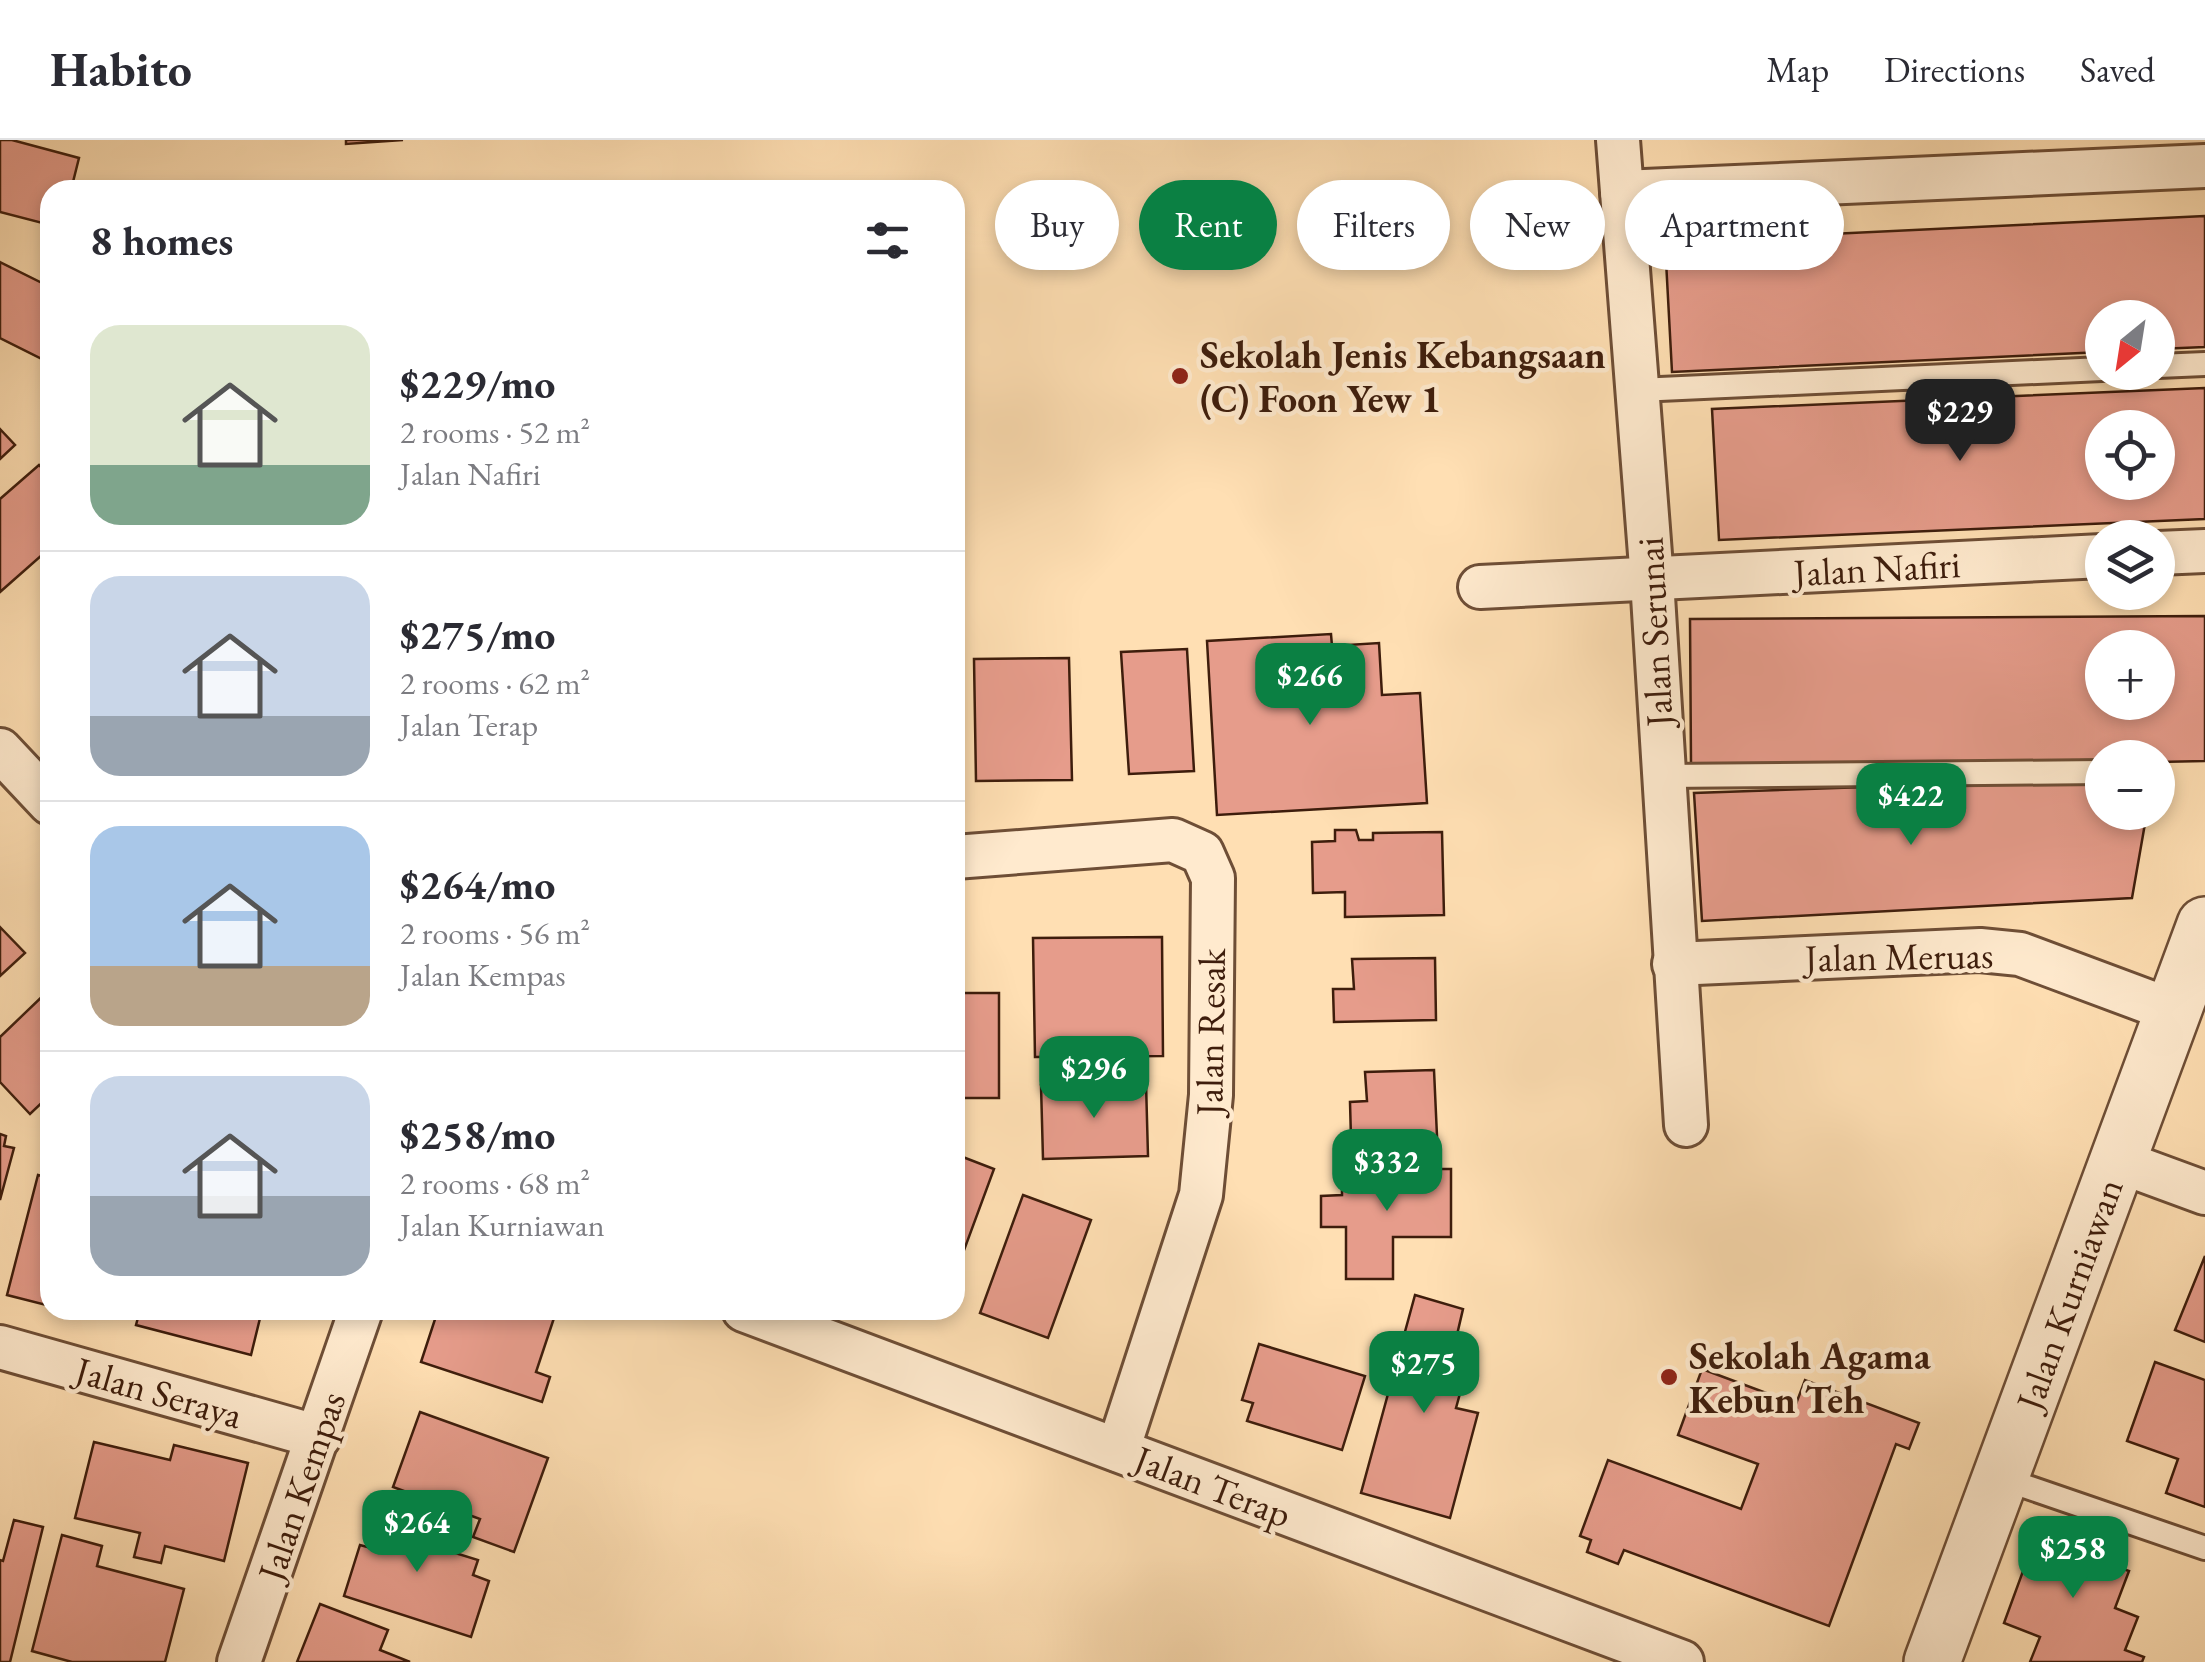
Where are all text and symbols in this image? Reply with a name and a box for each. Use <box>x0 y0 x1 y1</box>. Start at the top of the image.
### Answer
text: Habito <box>50 38 192 100</box>
text: Map <box>1766 47 1829 92</box>
text: Directions <box>1884 47 2025 92</box>
text: Saved <box>2080 47 2155 92</box>
chip: Buy <box>995 180 1119 270</box>
chip: Rent <box>1139 180 1277 270</box>
chip: Filters <box>1297 180 1450 270</box>
chip: New <box>1470 180 1605 270</box>
chip: Apartment <box>1625 180 1844 270</box>
text: 8 homes <box>90 213 233 268</box>
icon: filters <box>860 213 915 268</box>
north arrow <box>2085 300 2175 390</box>
map controls <box>2085 300 2175 830</box>
place label: Sekolah Jenis Kebangsaan (C) Foon Yew 1 <box>1200 330 1606 423</box>
text: $229/mo <box>400 356 556 411</box>
icon: home <box>170 365 290 485</box>
marker: Sekolah Jenis Kebangsaan (C) Foon Yew 1 <box>1169 365 1191 387</box>
pin: $229 <box>1901 379 2019 464</box>
text: $229 <box>1927 390 1993 432</box>
button: locate <box>2085 410 2175 500</box>
text: 2 rooms · 52 m² <box>400 411 590 453</box>
text: Jalan Nafiri <box>400 453 541 495</box>
button: layers <box>2085 520 2175 610</box>
street label: Jalan Serunai <box>1625 536 1684 731</box>
street label: Jalan Nafiri <box>1789 539 1962 597</box>
text: $275/mo <box>400 607 556 662</box>
icon: home <box>170 616 290 736</box>
button: + <box>2085 630 2175 720</box>
pin: $266 <box>1251 643 1369 728</box>
text: $266 <box>1277 654 1343 696</box>
text: 2 rooms · 62 m² <box>400 662 590 704</box>
text: Jalan Terap <box>400 704 538 746</box>
button: − <box>2085 740 2175 830</box>
pin: $422 <box>1852 763 1970 848</box>
text: $422 <box>1878 774 1944 816</box>
text: $264/mo <box>400 857 556 912</box>
icon: home <box>170 866 290 986</box>
text: 2 rooms · 56 m² <box>400 912 590 954</box>
street label: Jalan Meruas <box>1801 930 1994 982</box>
street label: Jalan Resak <box>1184 947 1236 1119</box>
text: Jalan Kempas <box>400 954 566 996</box>
pin: $296 <box>1035 1036 1153 1121</box>
text: $296 <box>1061 1047 1127 1089</box>
text: $258/mo <box>400 1107 556 1162</box>
icon: home <box>170 1116 290 1236</box>
pin: $332 <box>1328 1129 1446 1214</box>
text: $332 <box>1354 1140 1420 1182</box>
text: 2 rooms · 68 m² <box>400 1162 590 1204</box>
street label: Jalan Kurniawan <box>2003 1171 2134 1419</box>
text: Jalan Kurniawan <box>400 1204 605 1246</box>
pin: $275 <box>1365 1331 1483 1416</box>
place label: Sekolah Agama Kebun Teh <box>1689 1331 1931 1424</box>
text: $275 <box>1391 1342 1457 1384</box>
street label: Jalan Seraya <box>67 1344 249 1439</box>
marker: Sekolah Agama Kebun Teh <box>1658 1366 1680 1388</box>
street label: Jalan Kempas <box>245 1385 356 1590</box>
street label: Jalan Terap <box>1125 1433 1298 1538</box>
pin: $264 <box>358 1490 476 1575</box>
text: $264 <box>384 1501 450 1543</box>
pin: $258 <box>2014 1516 2132 1601</box>
text: $258 <box>2040 1527 2106 1569</box>

